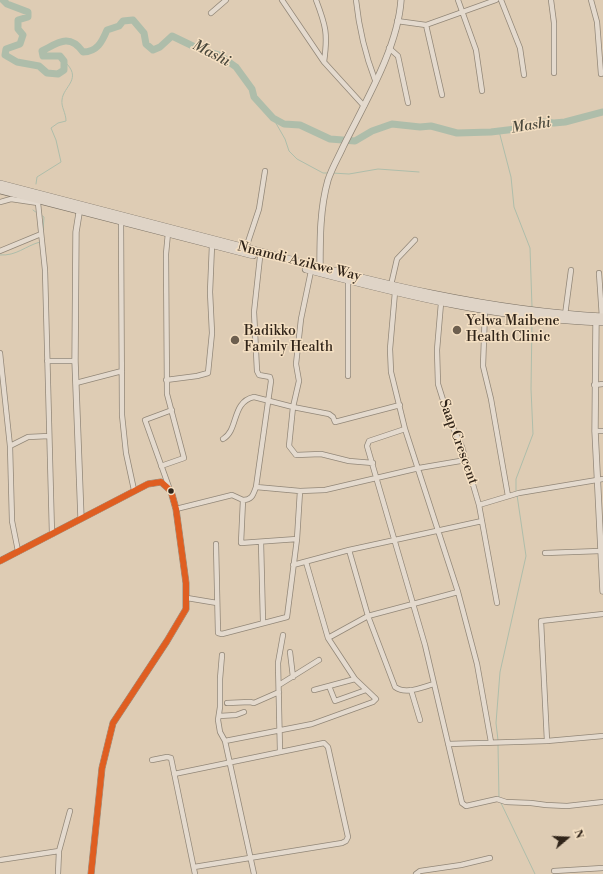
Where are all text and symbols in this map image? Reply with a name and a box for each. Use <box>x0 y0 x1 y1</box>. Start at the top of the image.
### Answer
water label: Mashi <box>189 37 233 71</box>
water label: Mashi <box>510 114 552 138</box>
street label: Nnamdi Azikwe Way <box>235 239 363 285</box>
place label: Yelwa Maibene Health Clinic <box>466 314 560 346</box>
place label: Badikko Family Health <box>244 324 333 356</box>
marker: Yelwa Maibene Health Clinic <box>451 324 463 336</box>
marker: Badikko Family Health <box>229 334 241 346</box>
street label: Saap Crescent <box>435 397 481 487</box>
unlabelled marker <box>166 486 176 496</box>
north arrow <box>547 818 587 858</box>
text: N <box>570 828 586 840</box>

